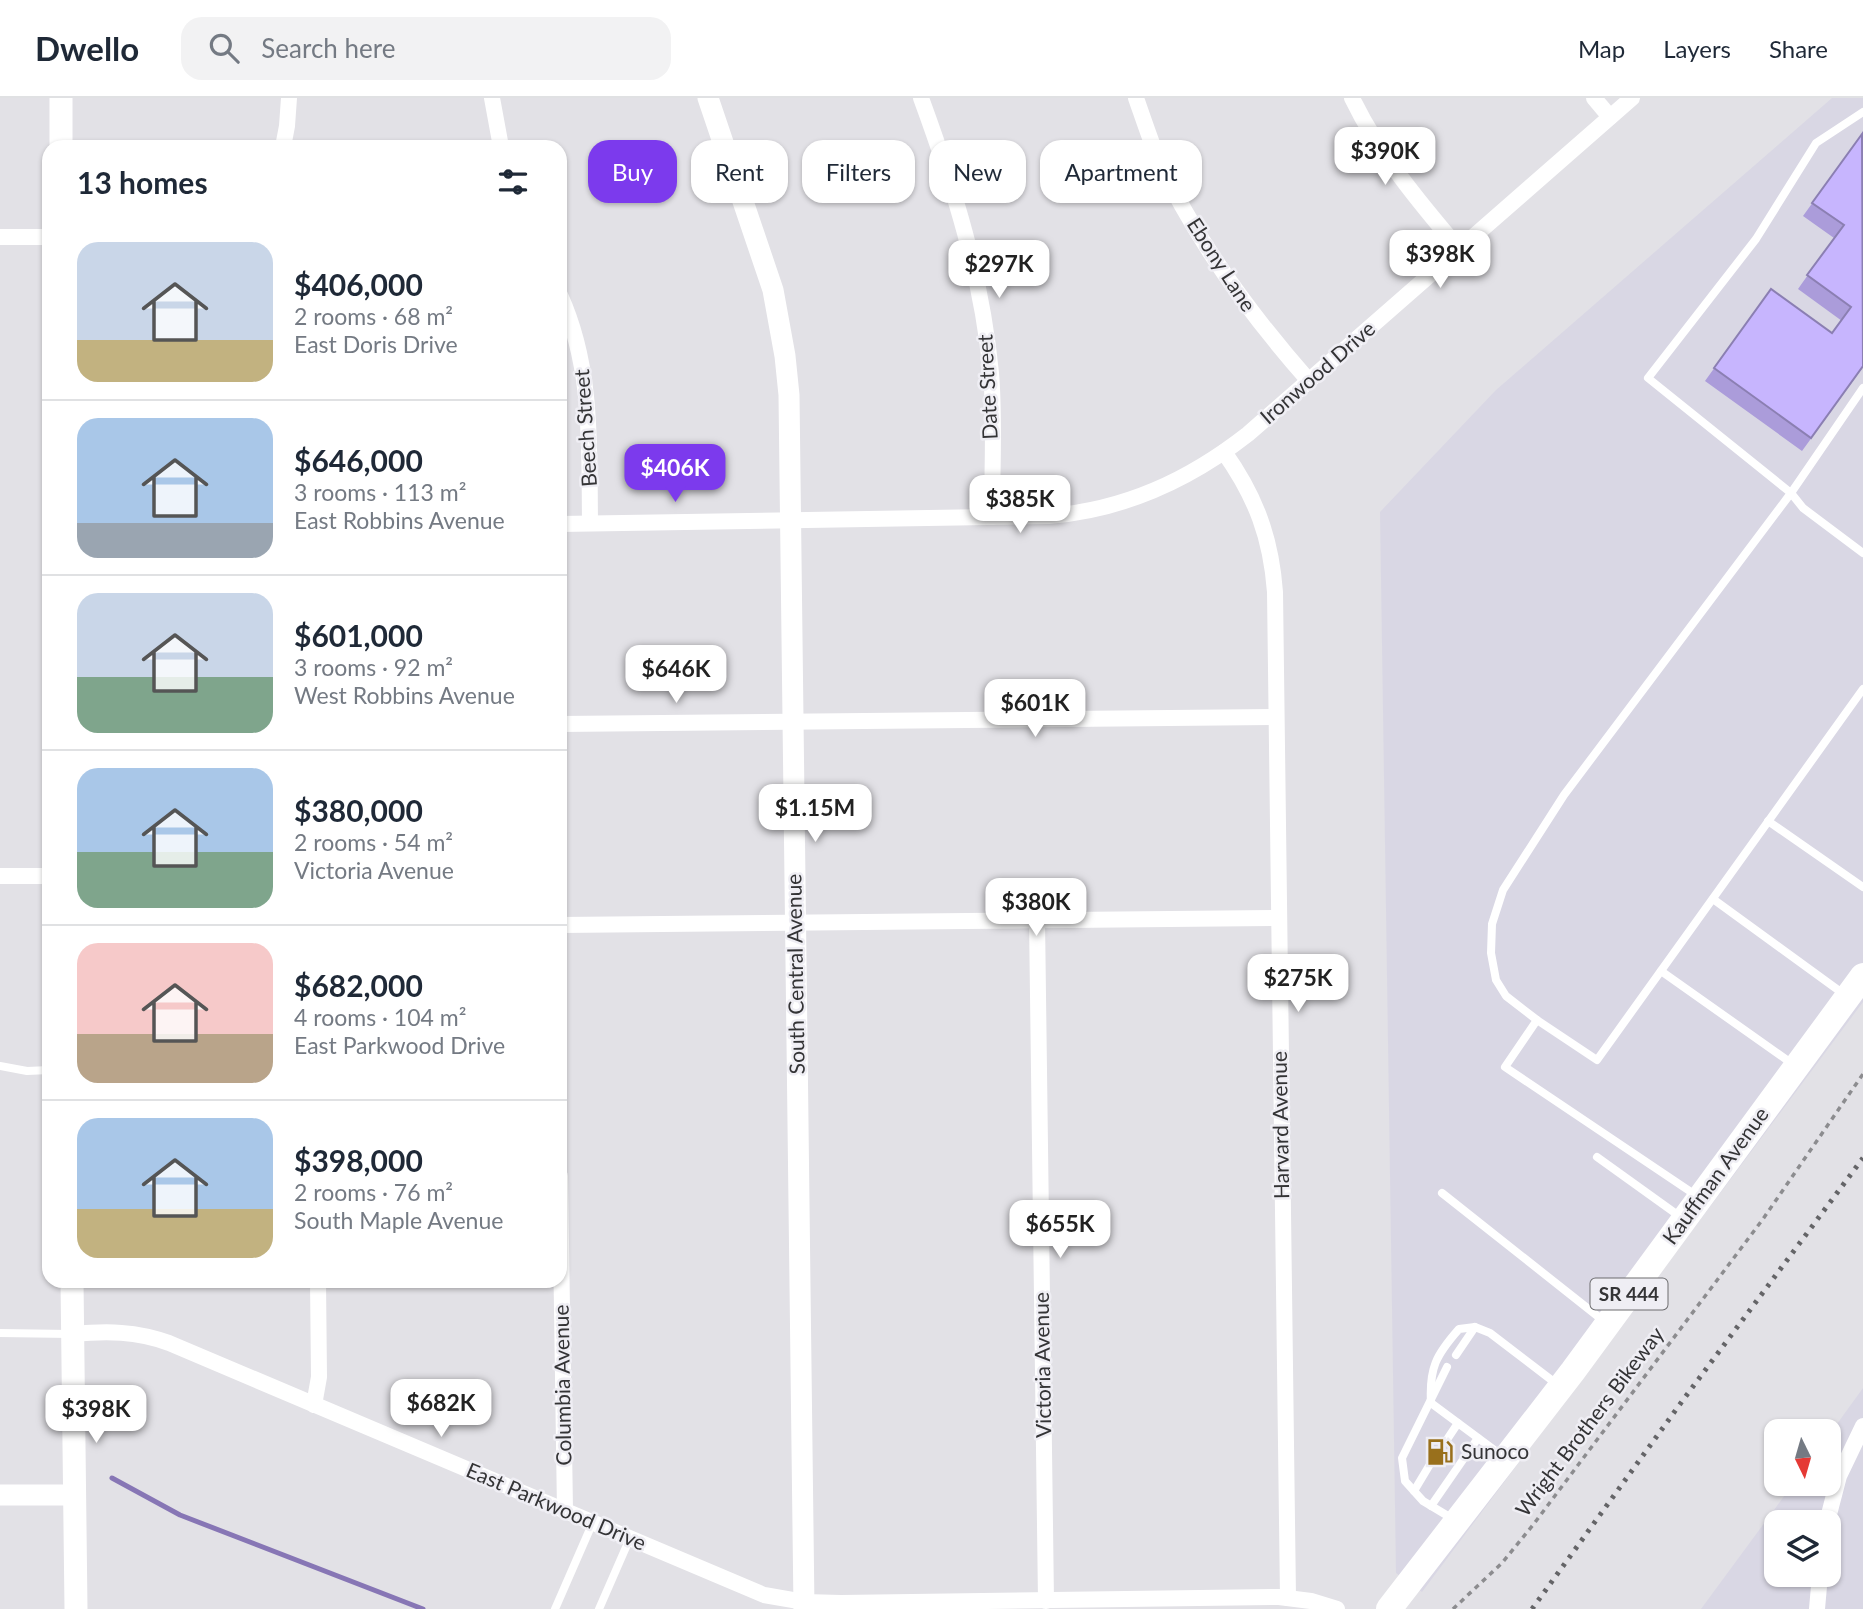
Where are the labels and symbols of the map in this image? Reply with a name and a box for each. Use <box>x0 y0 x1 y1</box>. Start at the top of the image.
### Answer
pin: $390K <box>1336 127 1434 187</box>
street label: Ebony Lane <box>1183 213 1262 316</box>
pin: $398K <box>1391 230 1489 290</box>
pin: $297K <box>950 240 1048 300</box>
street label: Ironwood Drive <box>1255 315 1380 428</box>
street label: Date Street <box>971 333 1002 440</box>
street label: Beech Street <box>568 368 601 488</box>
pin: $406K <box>626 444 724 504</box>
pin: $385K <box>971 476 1069 535</box>
pin: $646K <box>627 646 725 705</box>
pin: $601K <box>986 680 1084 739</box>
pin: $1.15M <box>758 784 872 844</box>
street label: South Central Avenue <box>780 874 809 1075</box>
pin: $380K <box>987 878 1085 938</box>
pin: $275K <box>1249 954 1347 1014</box>
street label: Harvard Avenue <box>1266 1051 1293 1199</box>
street label: Kauffman Avenue <box>1657 1102 1773 1249</box>
pin: $655K <box>1011 1200 1109 1260</box>
road number: SR 444 <box>1590 1278 1668 1310</box>
street label: Victoria Avenue <box>1028 1292 1055 1438</box>
street label: Columbia Avenue <box>548 1304 575 1466</box>
street label: Wright Brothers Bikeway <box>1509 1321 1668 1521</box>
pin: $682K <box>392 1380 490 1439</box>
pin: $398K <box>47 1386 145 1445</box>
north arrow <box>1764 1419 1841 1496</box>
fuel station icon: Sunoco <box>1425 1437 1455 1467</box>
place label: Sunoco <box>1461 1438 1529 1463</box>
street label: East Parkwood Drive <box>463 1456 650 1555</box>

